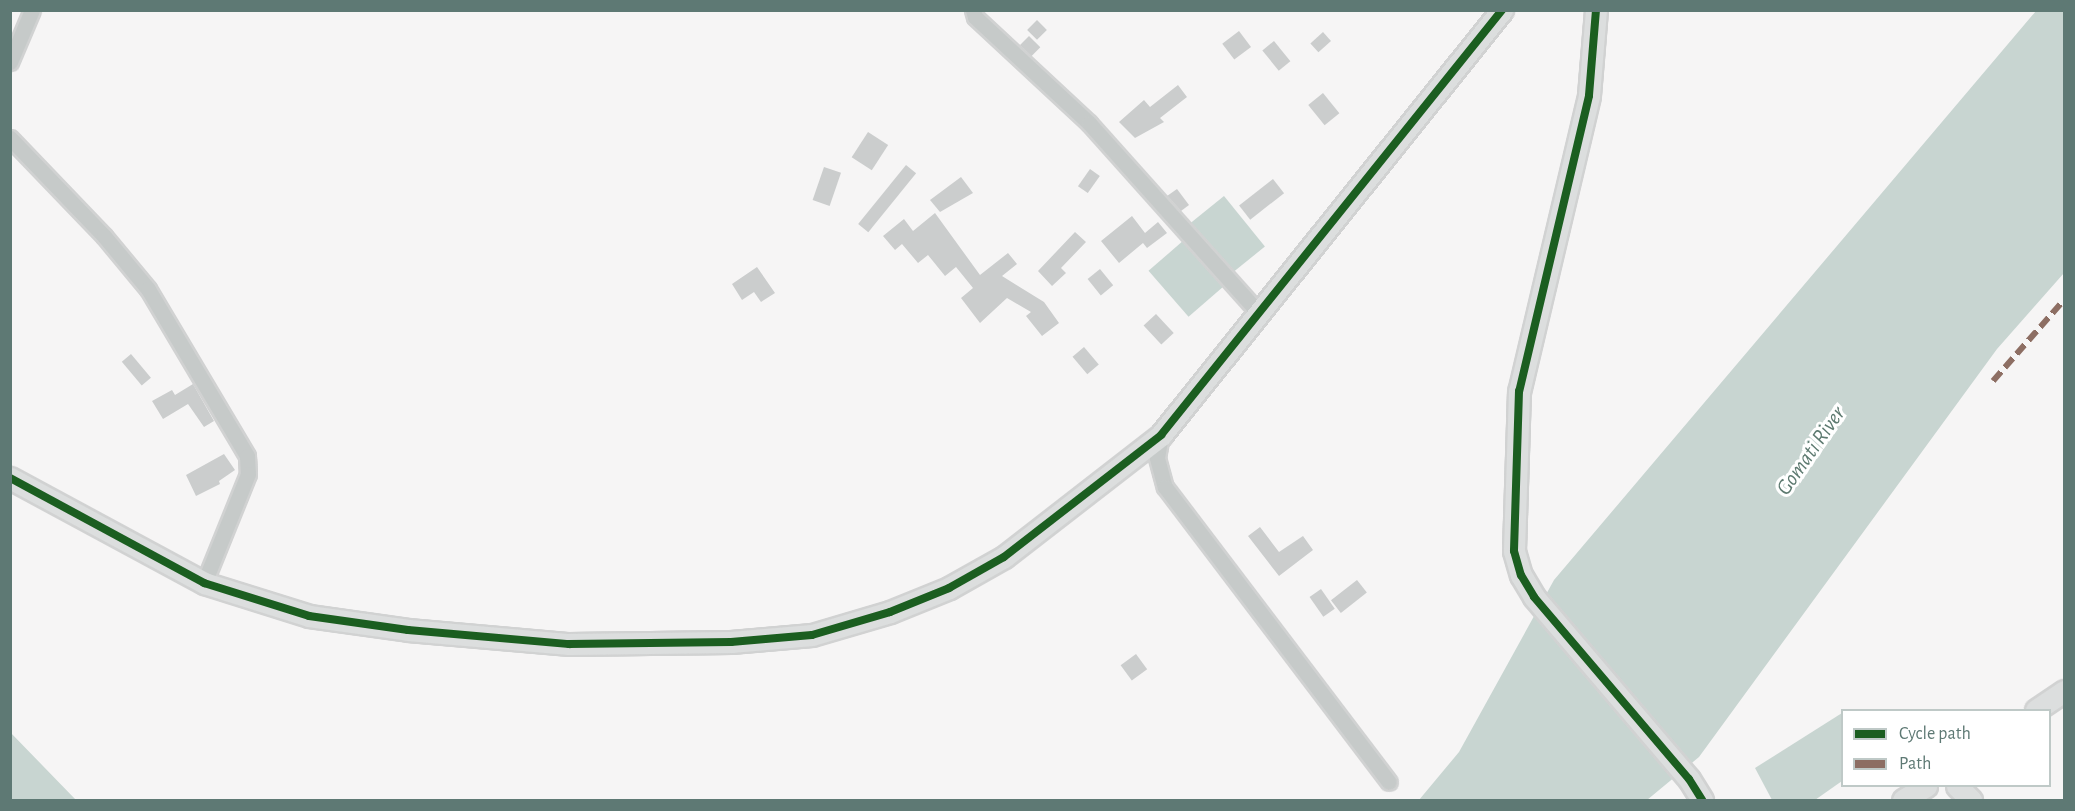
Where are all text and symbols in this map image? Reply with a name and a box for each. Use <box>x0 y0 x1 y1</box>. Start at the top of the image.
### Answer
water label: Gomati River <box>1771 401 1851 501</box>
legend <box>1841 709 2051 787</box>
text: Cycle path <box>1899 725 1971 743</box>
text: Path <box>1899 755 1931 773</box>

